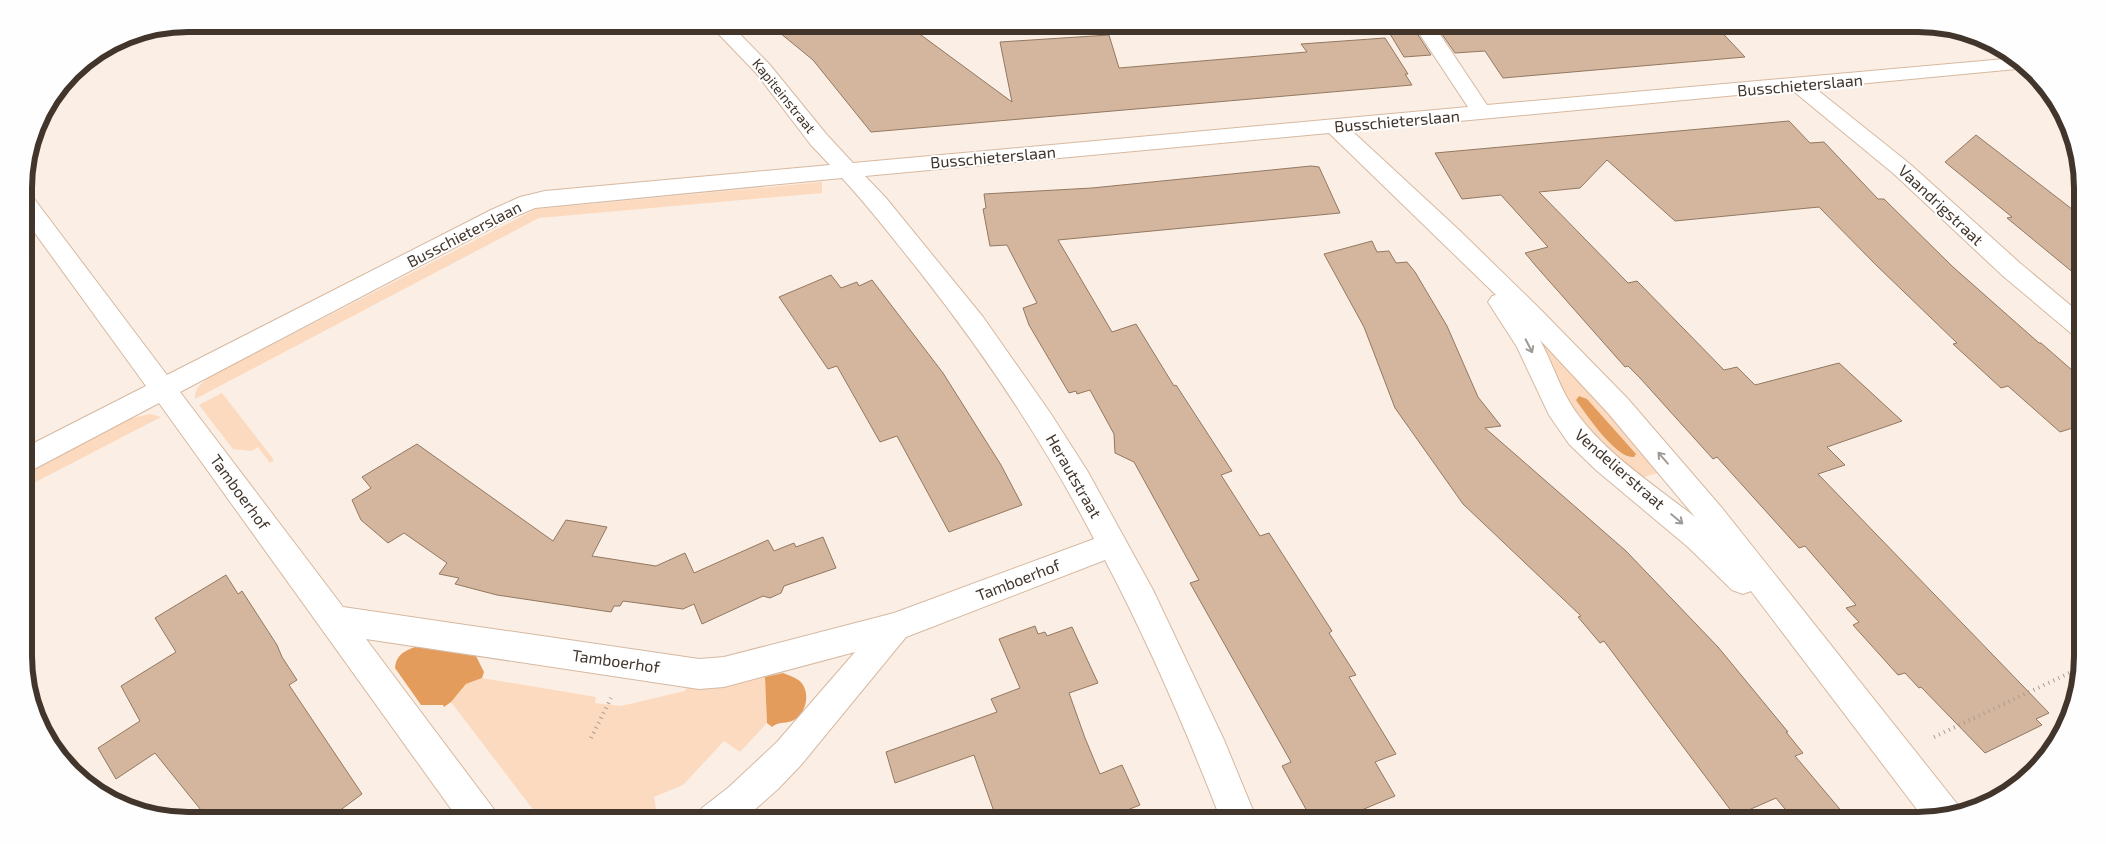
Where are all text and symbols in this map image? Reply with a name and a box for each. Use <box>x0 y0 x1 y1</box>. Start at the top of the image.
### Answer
street label: Kapiteinstraat <box>749 55 820 136</box>
street label: Busschieterslaan <box>1736 70 1863 99</box>
street label: Busschieterslaan <box>1333 106 1460 135</box>
street label: Busschieterslaan <box>929 142 1056 171</box>
street label: Vaandrigstraat <box>1895 161 1988 249</box>
street label: Busschieterslaan <box>403 197 524 271</box>
one-way arrow <box>1525 338 1534 353</box>
street label: Vendelierstraat <box>1572 424 1669 513</box>
street label: Herautstraat <box>1043 430 1106 521</box>
street label: Tamboerhof <box>207 450 275 534</box>
one-way arrow <box>1657 452 1669 465</box>
one-way arrow <box>1670 514 1683 525</box>
street label: Tamboerhof <box>973 555 1063 604</box>
street label: Tamboerhof <box>571 645 662 676</box>

